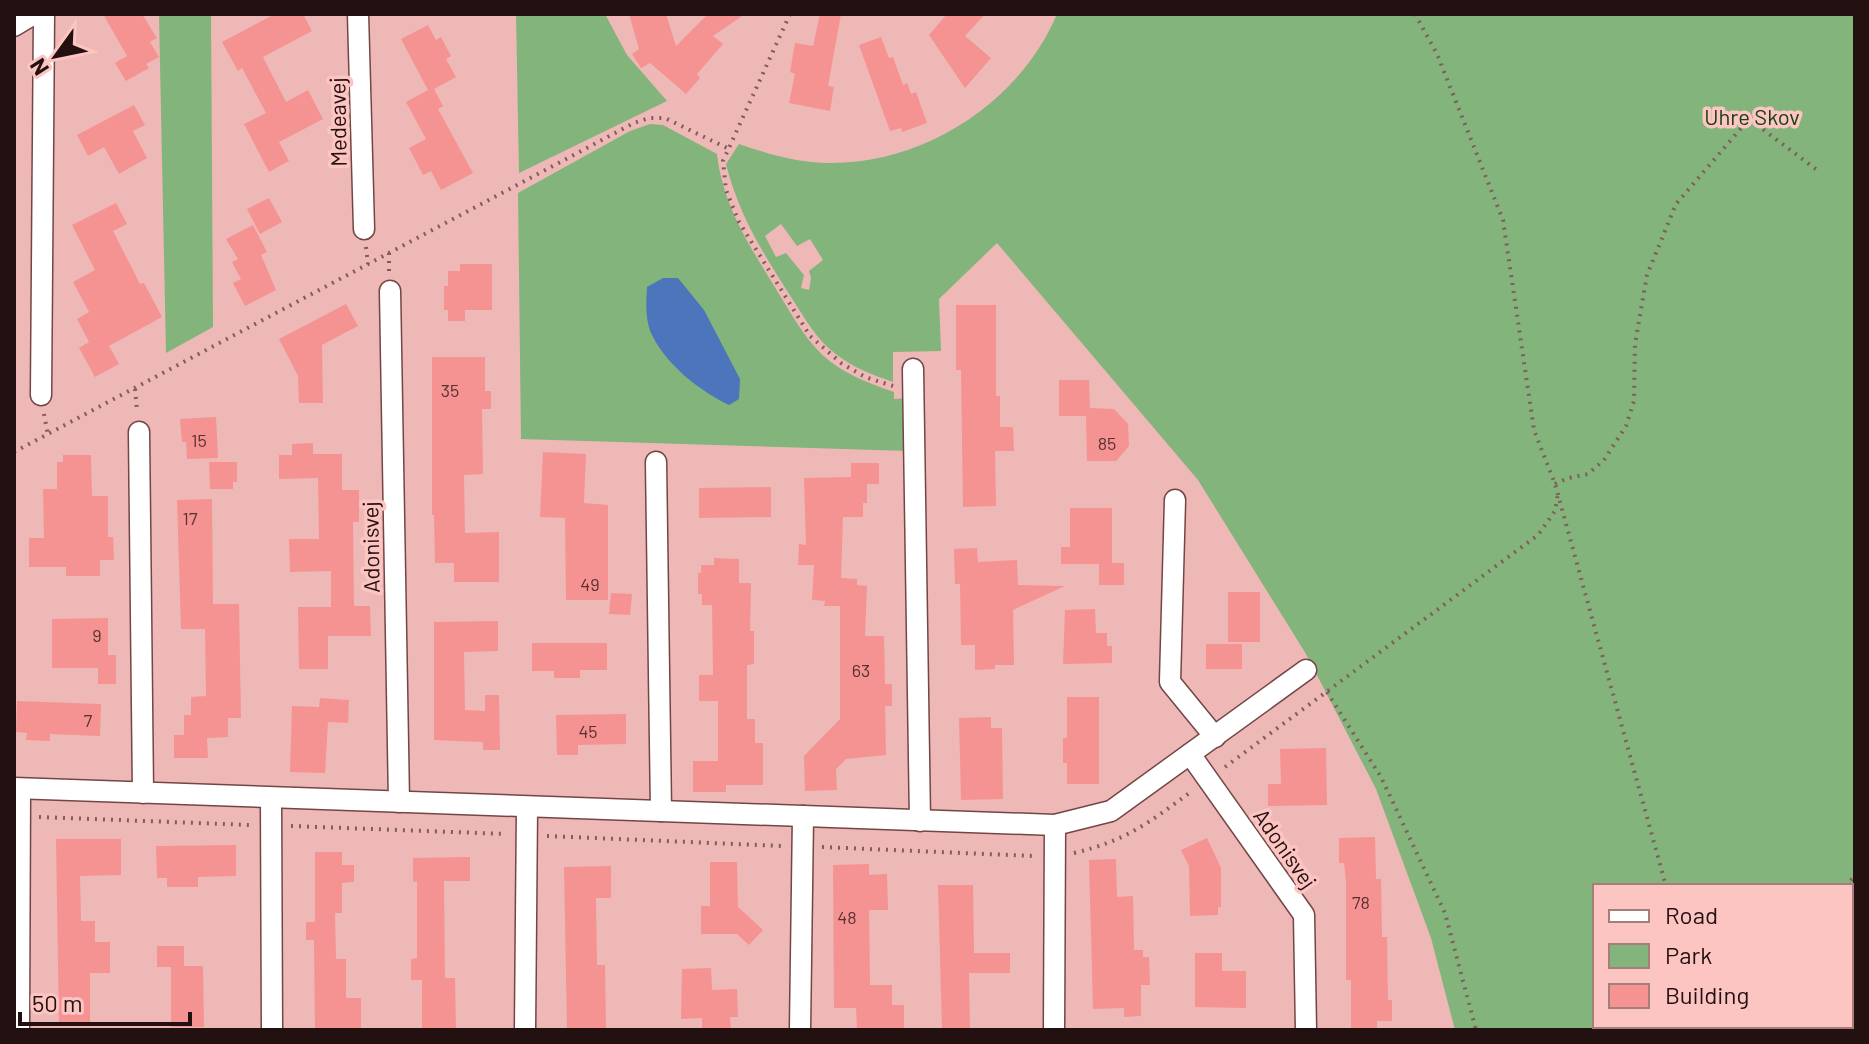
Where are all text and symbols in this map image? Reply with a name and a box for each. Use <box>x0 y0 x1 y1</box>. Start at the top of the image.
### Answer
north arrow <box>16 16 96 96</box>
text: N <box>23 54 53 81</box>
street label: Medeavej <box>323 77 351 167</box>
park label: Uhre Skov <box>1704 103 1800 129</box>
house number: 35 <box>441 379 459 401</box>
house number: 15 <box>191 429 207 451</box>
house number: 85 <box>1098 432 1116 454</box>
street label: Adonisvej <box>356 501 384 593</box>
house number: 17 <box>183 507 198 529</box>
house number: 49 <box>580 573 600 595</box>
house number: 9 <box>92 624 102 646</box>
house number: 63 <box>852 659 870 681</box>
house number: 7 <box>84 709 93 731</box>
house number: 45 <box>578 720 598 742</box>
street label: Adonisvej <box>1249 803 1323 893</box>
legend <box>1593 884 1853 1028</box>
house number: 78 <box>1352 891 1370 913</box>
text: Road <box>1665 900 1718 929</box>
house number: 48 <box>837 906 857 928</box>
text: Park <box>1665 940 1712 969</box>
scale bar <box>20 976 190 1026</box>
text: Building <box>1665 980 1749 1009</box>
text: 50 m <box>32 988 83 1017</box>

